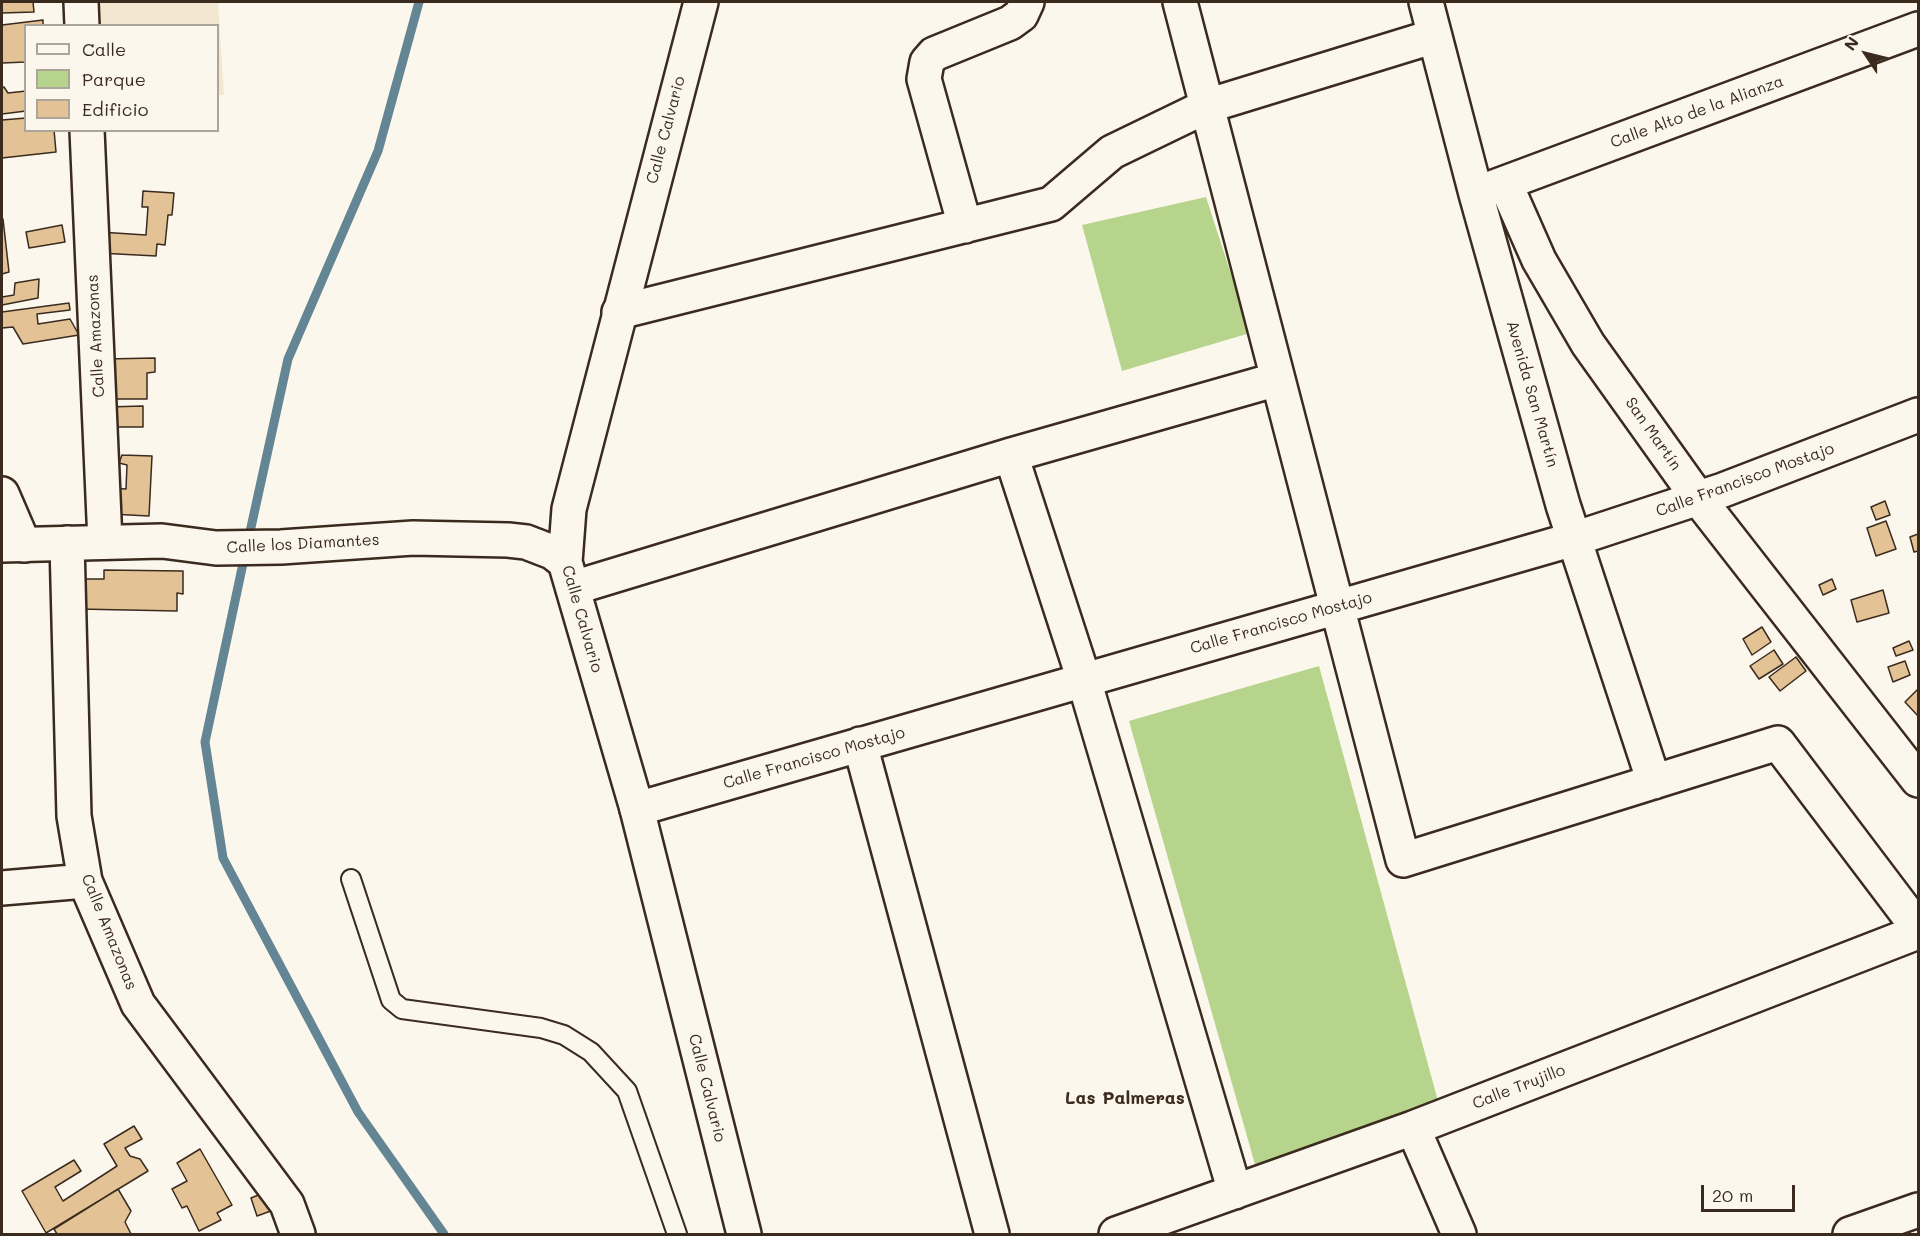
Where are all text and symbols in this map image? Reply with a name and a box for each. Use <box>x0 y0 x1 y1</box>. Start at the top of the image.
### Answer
legend <box>24 24 219 132</box>
north arrow <box>1836 24 1896 84</box>
text: N <box>1839 32 1863 54</box>
text: Calle <box>82 37 126 61</box>
text: Parque <box>82 67 146 91</box>
street label: Calle Alto de la Alianza <box>1608 72 1786 152</box>
street label: Calle Calvario <box>642 74 690 186</box>
text: Edificio <box>82 97 149 121</box>
street label: Calle Amazonas <box>83 274 109 398</box>
street label: Avenida San Martín <box>1502 319 1562 469</box>
street label: San Martín <box>1621 394 1685 474</box>
street label: Calle Francisco Mostajo <box>1653 439 1837 521</box>
street label: Calle los Diamantes <box>226 530 380 558</box>
street label: Calle Calvario <box>558 563 606 675</box>
street label: Calle Francisco Mostajo <box>1188 588 1374 658</box>
street label: Calle Francisco Mostajo <box>721 723 907 793</box>
street label: Calle Amazonas <box>77 871 141 993</box>
street label: Calle Calvario <box>684 1032 730 1144</box>
street label: Calle Trujillo <box>1470 1060 1568 1114</box>
district label: Las Palmeras <box>1065 1087 1185 1109</box>
scale bar <box>1704 1173 1798 1211</box>
text: 20 m <box>1712 1183 1753 1207</box>

